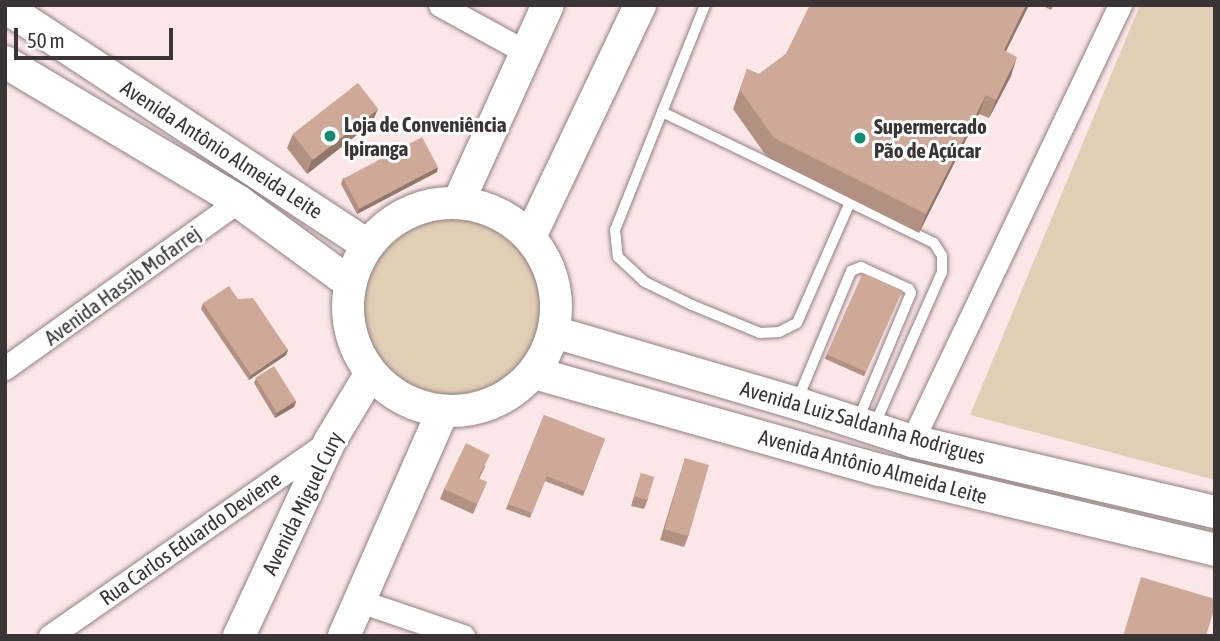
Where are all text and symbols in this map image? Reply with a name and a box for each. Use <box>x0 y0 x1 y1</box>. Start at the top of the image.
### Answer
scale bar <box>18 14 177 58</box>
text: 50 m <box>27 28 65 52</box>
street label: Avenida Antônio Almeida Leite <box>116 74 328 224</box>
place label: Loja de Conveniência Ipiranga <box>344 111 506 161</box>
place label: Supermercado Pão de Açúcar <box>874 113 987 163</box>
marker: Loja de Conveniência Ipiranga <box>322 128 338 144</box>
marker: Supermercado Pão de Açúcar <box>852 130 868 146</box>
street label: Avenida Hassib Mofarrej <box>39 220 205 350</box>
street label: Avenida Luiz Saldanha Rodrigues <box>738 375 988 469</box>
street label: Avenida Antônio Almeida Leite <box>756 423 990 509</box>
street label: Avenida Miguel Cury <box>256 427 348 579</box>
street label: Rua Carlos Eduardo Deviene <box>94 466 286 610</box>

